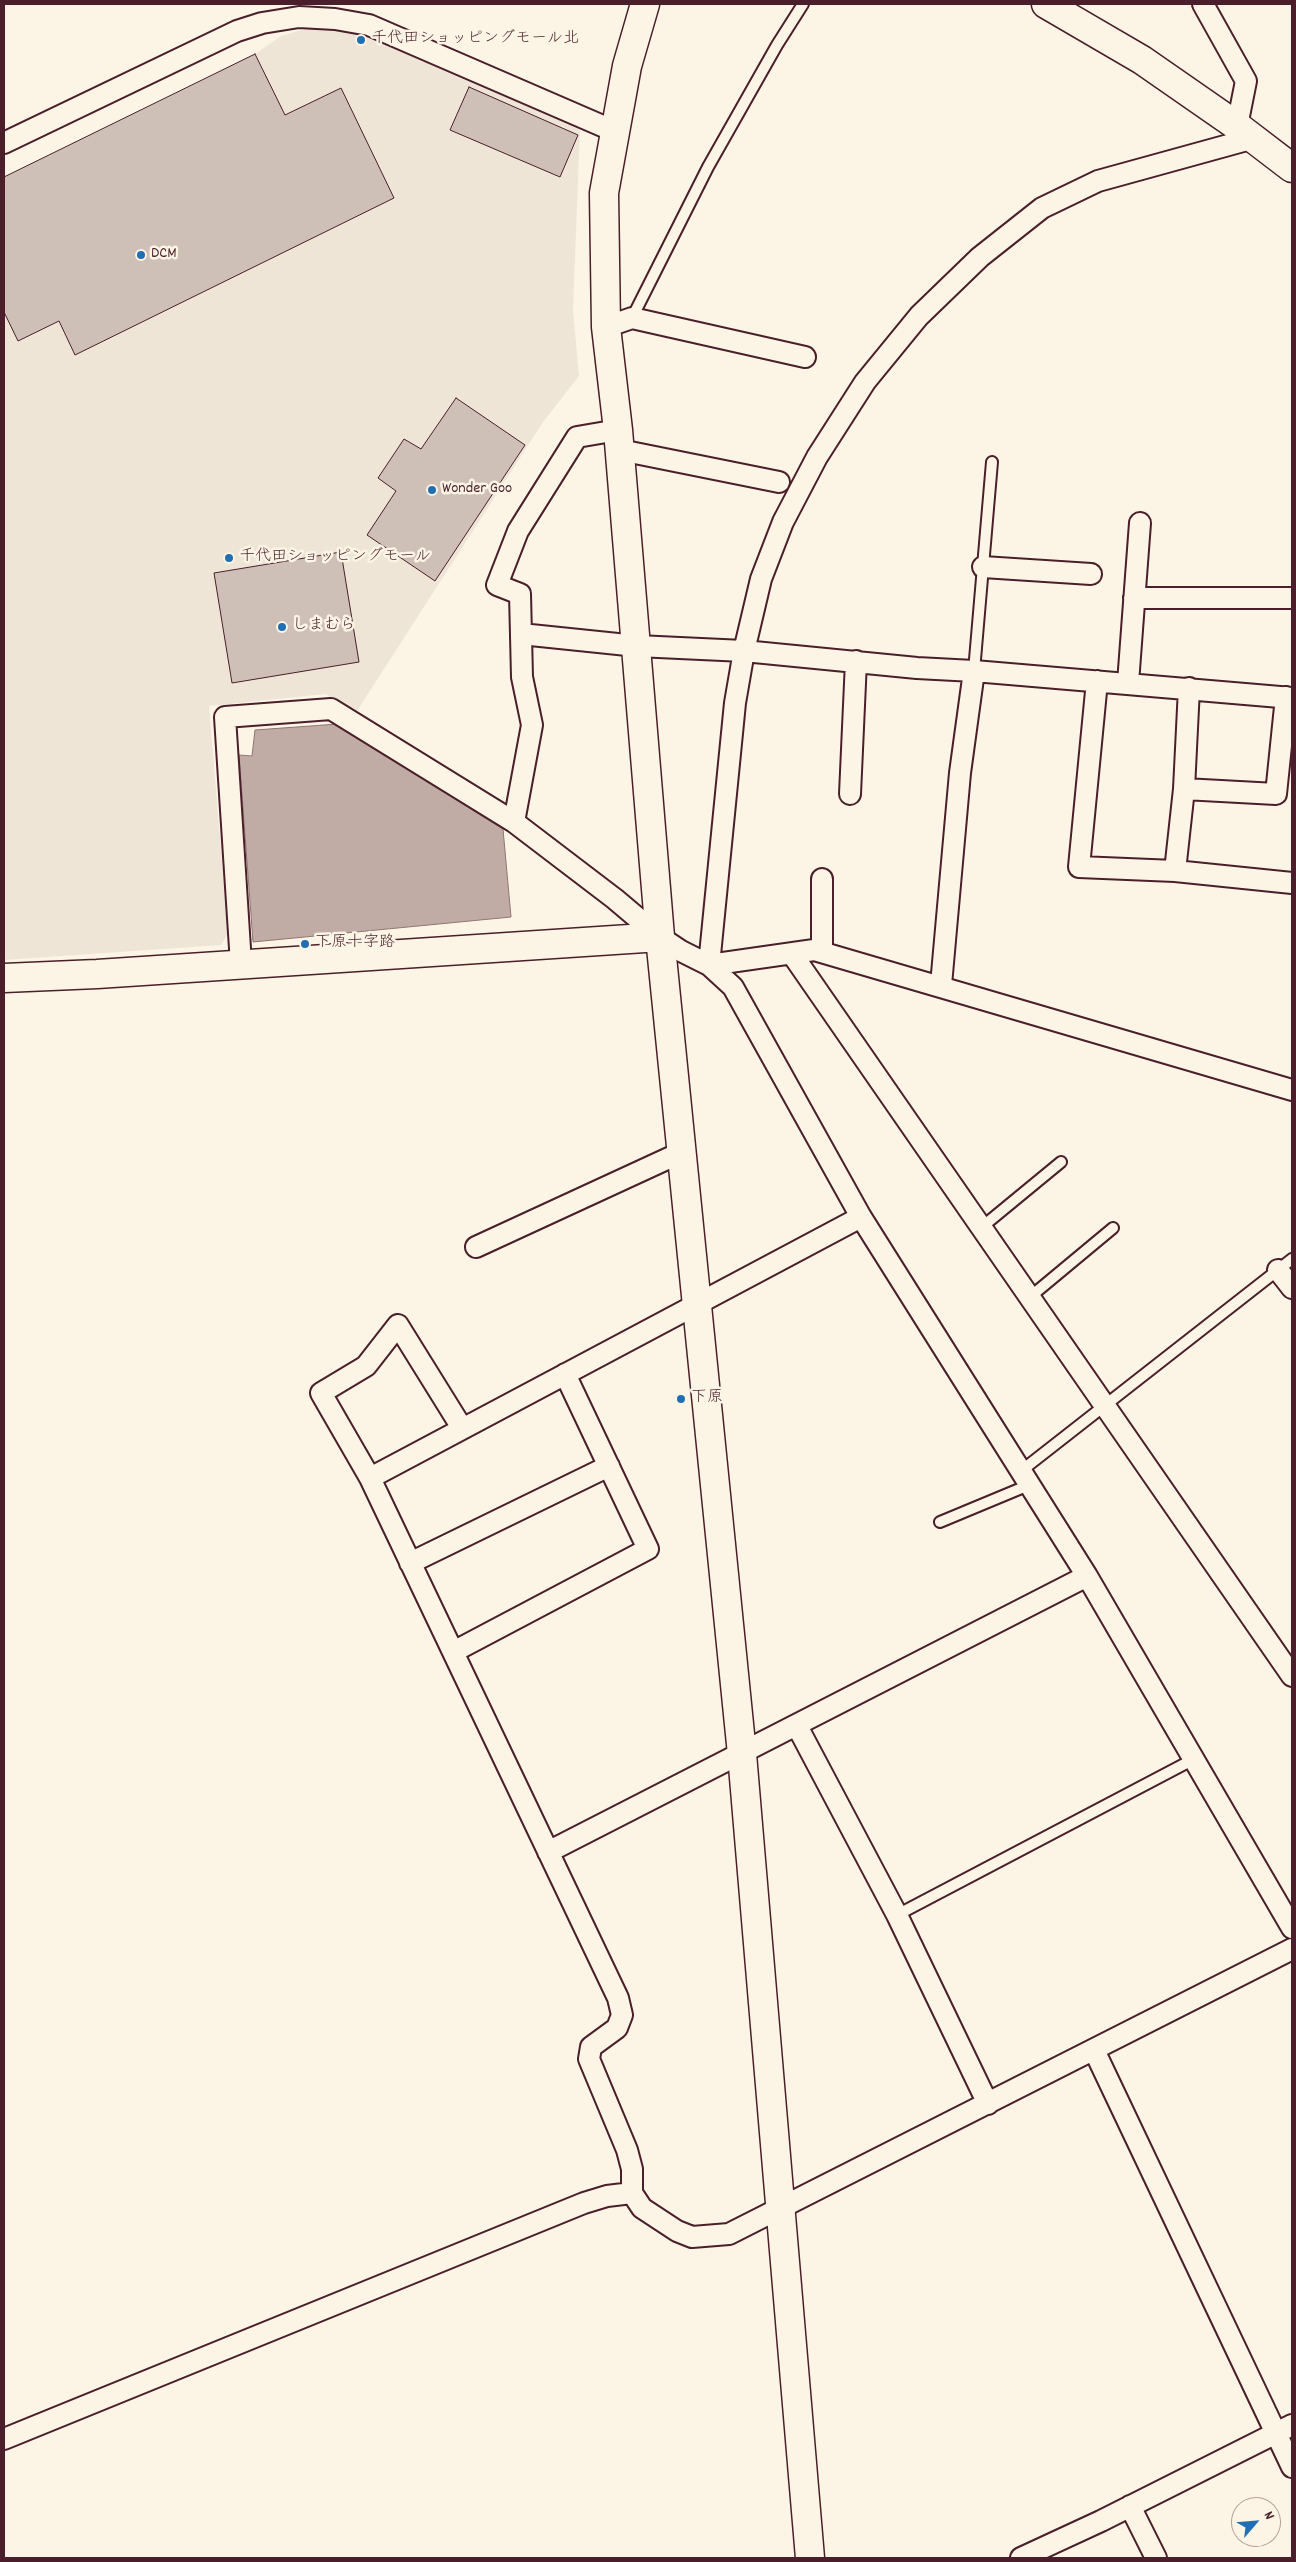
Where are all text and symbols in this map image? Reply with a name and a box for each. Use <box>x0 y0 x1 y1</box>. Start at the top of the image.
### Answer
place label: 千代田ショッピングモール北 <box>371 30 579 50</box>
marker: 千代田ショッピングモール北 <box>355 34 367 46</box>
place label: DCM <box>151 245 177 265</box>
marker: DCM <box>135 249 147 261</box>
place label: Wonder Goo <box>442 480 512 500</box>
marker: Wonder Goo <box>426 484 438 496</box>
place label: 千代田ショッピングモール <box>239 548 431 568</box>
marker: 千代田ショッピングモール <box>223 552 235 564</box>
place label: しまむら <box>292 617 356 637</box>
marker: しまむら <box>276 621 288 633</box>
place label: 下原十字路 <box>315 934 395 954</box>
marker: 下原十字路 <box>299 938 311 950</box>
place label: 下原 <box>691 1389 723 1409</box>
marker: 下原 <box>675 1393 687 1405</box>
north arrow <box>1231 2497 1281 2547</box>
text: N <box>1258 2508 1279 2523</box>

